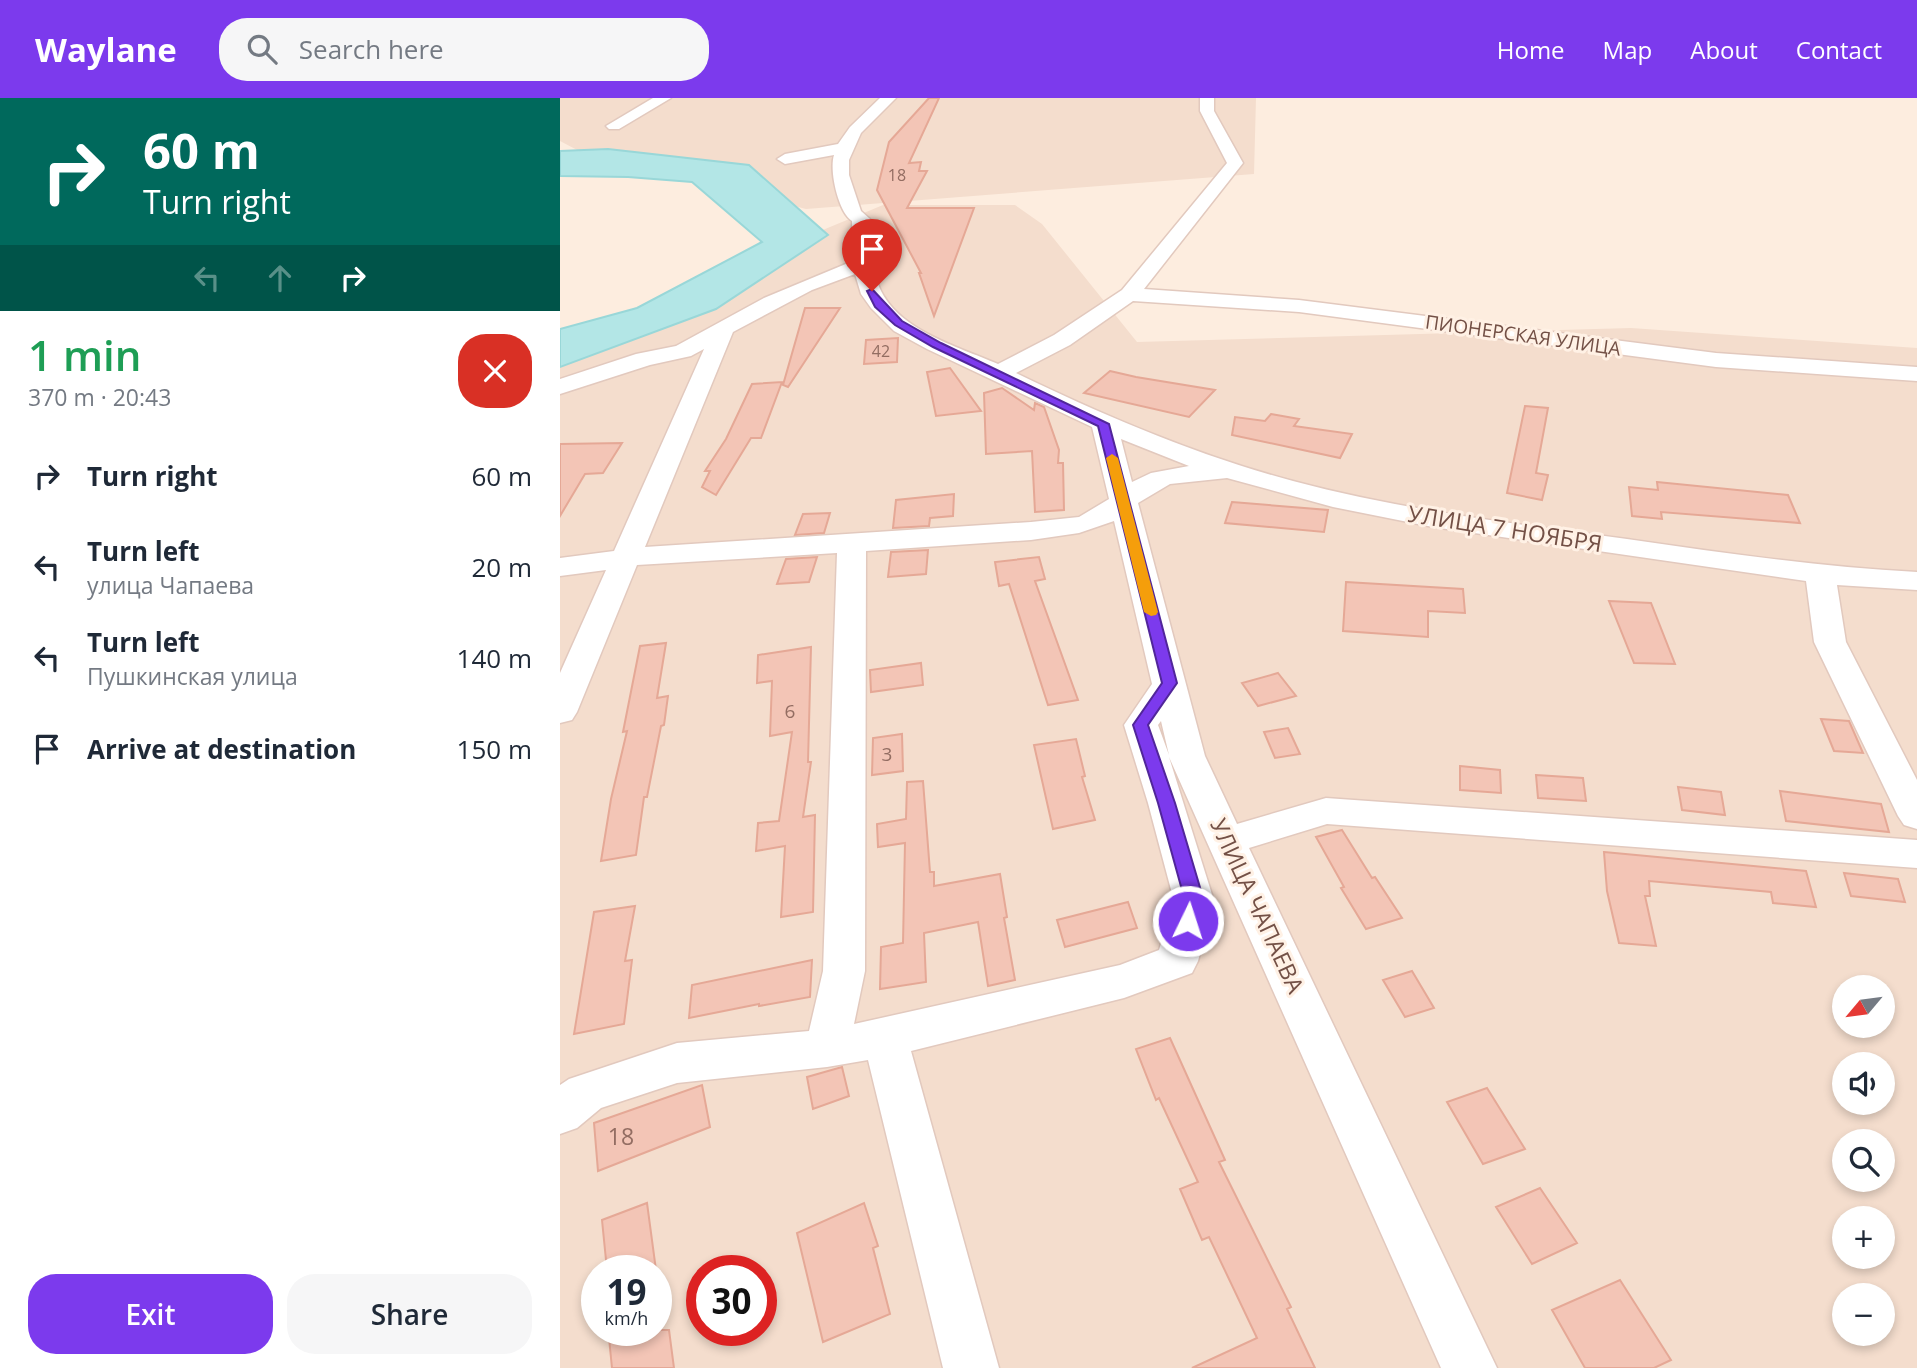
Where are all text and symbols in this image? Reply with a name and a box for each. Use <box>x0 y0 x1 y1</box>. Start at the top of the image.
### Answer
search box <box>219 18 709 81</box>
text: Waylane <box>35 27 177 72</box>
icon: search <box>243 30 281 68</box>
text: Search here <box>299 31 444 67</box>
text: Home <box>1497 33 1565 66</box>
text: Map <box>1603 33 1652 66</box>
text: About <box>1690 33 1758 66</box>
text: Contact <box>1796 33 1882 66</box>
text: 60 m <box>143 117 260 183</box>
icon: right <box>28 126 119 217</box>
house number: 18 <box>888 164 906 186</box>
text: Turn right <box>143 180 291 223</box>
pin <box>842 219 902 291</box>
icon: arrive <box>853 230 891 268</box>
icon: left <box>188 259 226 297</box>
icon: ahead <box>261 259 299 297</box>
icon: right <box>334 259 372 297</box>
street label: ПИОНЕРСКАЯ УЛИЦА <box>1424 308 1622 362</box>
text: 1 min <box>28 326 141 383</box>
button: close <box>458 334 532 408</box>
house number: 42 <box>872 340 890 362</box>
text: 370 m · 20:43 <box>28 381 171 413</box>
icon: right <box>28 457 66 495</box>
text: Turn right <box>87 458 218 494</box>
text: 60 m <box>471 458 532 494</box>
street label: УЛИЦА 7 НОЯБРЯ <box>1406 497 1605 559</box>
text: Turn left <box>87 533 199 569</box>
icon: left <box>28 548 66 586</box>
text: 20 m <box>471 549 532 585</box>
text: улица Чапаева <box>87 569 254 601</box>
text: Turn left <box>87 624 199 660</box>
icon: left <box>28 639 66 677</box>
text: 140 m <box>457 640 532 676</box>
text: Пушкинская улица <box>87 660 298 692</box>
house number: 6 <box>785 698 795 724</box>
icon: arrive <box>28 730 66 768</box>
text: Arrive at destination <box>87 731 356 767</box>
text: 150 m <box>457 731 532 767</box>
house number: 3 <box>882 741 892 767</box>
street label: УЛИЦА ЧАПАЕВА <box>1203 813 1313 999</box>
position arrow <box>1151 884 1225 958</box>
north arrow <box>1832 975 1895 1038</box>
map controls <box>1832 975 1895 1346</box>
button: sound <box>1832 1052 1895 1115</box>
house number: 18 <box>608 1120 634 1152</box>
button: search <box>1832 1129 1895 1192</box>
button: + <box>1832 1206 1895 1269</box>
speed limit sign: 30 <box>686 1255 777 1346</box>
text: 19 <box>606 1268 647 1315</box>
button: Exit <box>28 1274 273 1354</box>
button: Share <box>287 1274 532 1354</box>
button: − <box>1832 1283 1895 1346</box>
text: km/h <box>605 1306 648 1330</box>

